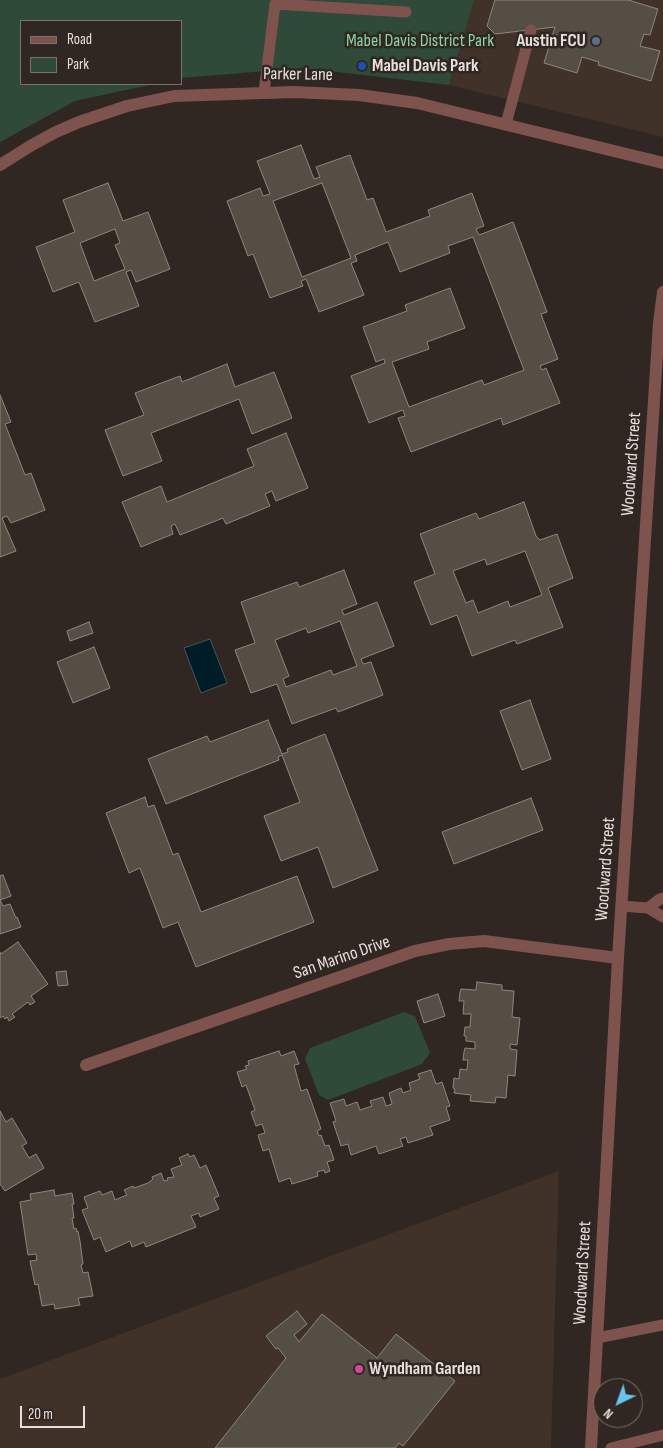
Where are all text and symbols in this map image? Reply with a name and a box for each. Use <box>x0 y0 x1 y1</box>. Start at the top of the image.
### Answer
legend <box>20 20 182 85</box>
text: Road <box>67 30 92 49</box>
park label: Mabel Davis District Park <box>346 30 494 52</box>
place label: Austin FCU <box>516 30 586 52</box>
marker: Austin FCU <box>590 35 602 47</box>
text: Park <box>67 55 89 74</box>
place label: Mabel Davis Park <box>372 55 479 77</box>
marker: Mabel Davis Park <box>356 60 368 72</box>
street label: Parker Lane <box>263 64 333 86</box>
street label: Woodward Street <box>618 411 646 517</box>
street label: Woodward Street <box>592 816 620 922</box>
street label: San Marino Drive <box>291 931 393 985</box>
street label: Woodward Street <box>569 1221 597 1325</box>
place label: Wyndham Garden <box>369 1358 481 1380</box>
marker: Wyndham Garden <box>353 1363 365 1375</box>
north arrow <box>593 1378 643 1428</box>
scale bar <box>22 1396 88 1428</box>
text: 20 m <box>28 1405 53 1424</box>
text: N <box>600 1405 617 1423</box>

